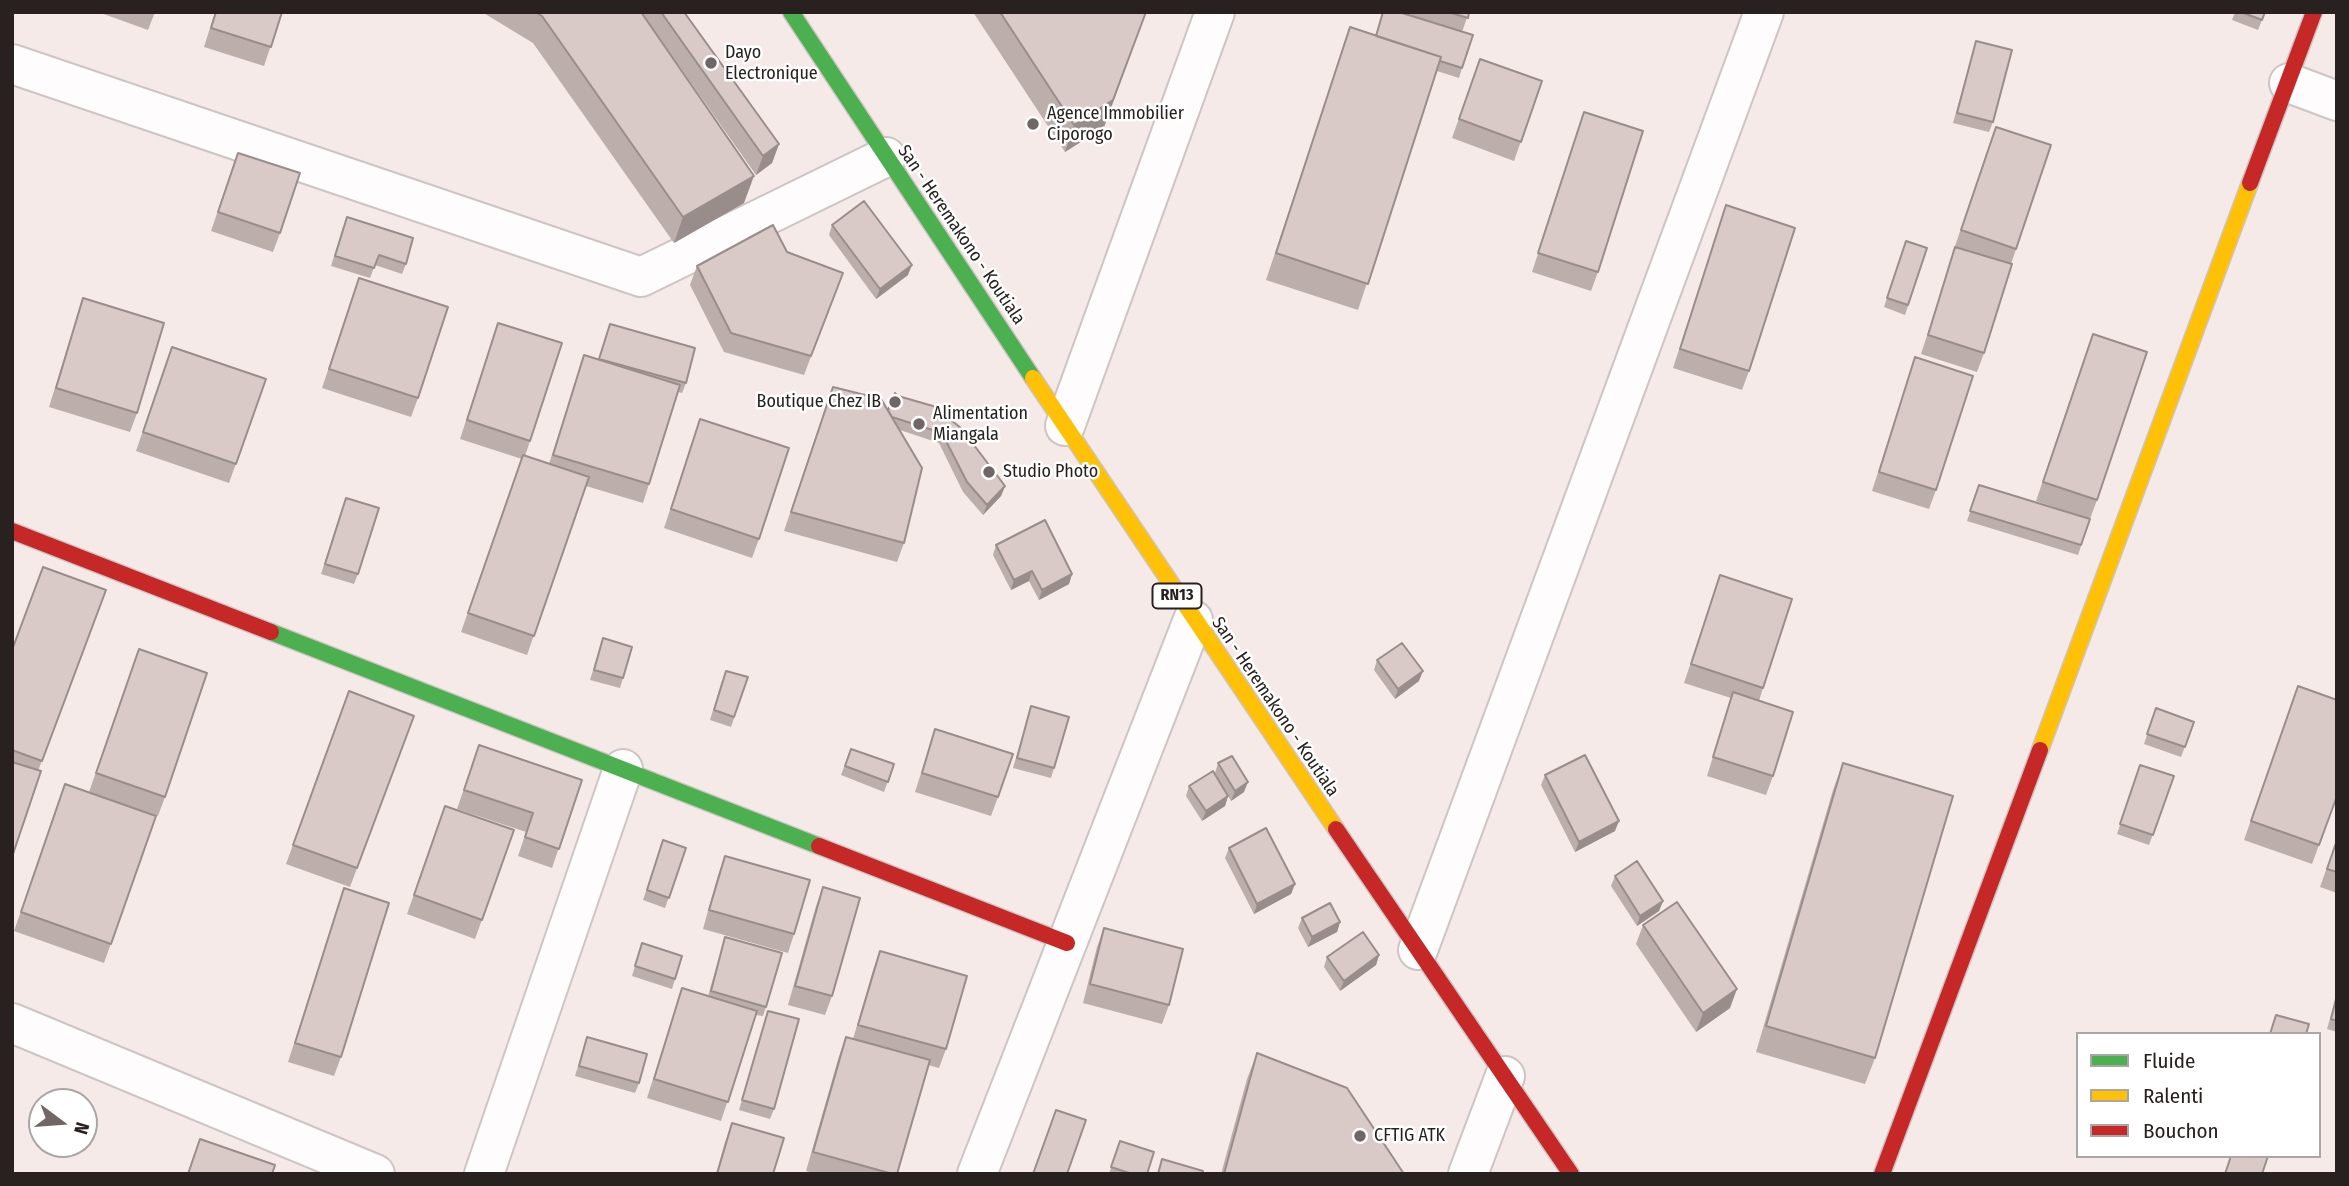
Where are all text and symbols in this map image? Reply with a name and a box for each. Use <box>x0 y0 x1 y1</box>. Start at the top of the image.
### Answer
place label: Dayo Electronique <box>725 42 818 84</box>
marker: Dayo Electronique <box>703 55 719 71</box>
place label: Agence Immobilier Ciporogo <box>1047 103 1184 146</box>
marker: Agence Immobilier Ciporogo <box>1025 116 1041 132</box>
street label: San - Heremakono - Koutiala <box>893 141 1029 329</box>
place label: Boutique Chez IB <box>757 391 881 413</box>
marker: Boutique Chez IB <box>887 394 903 410</box>
place label: Alimentation Miangala <box>933 403 1028 446</box>
marker: Alimentation Miangala <box>911 416 927 432</box>
place label: Studio Photo <box>1003 461 1098 483</box>
marker: Studio Photo <box>981 464 997 480</box>
road number: RN13 <box>1152 583 1202 608</box>
street label: San - Heremakono - Koutiala <box>1207 613 1343 801</box>
legend <box>2076 1032 2321 1158</box>
text: Fluide <box>2143 1048 2195 1074</box>
text: Ralenti <box>2143 1083 2203 1109</box>
north arrow <box>28 1088 98 1158</box>
text: Bouchon <box>2143 1118 2219 1144</box>
text: N <box>69 1120 94 1137</box>
place label: CFTIG ATK <box>1374 1125 1445 1147</box>
marker: CFTIG ATK <box>1352 1128 1368 1144</box>

